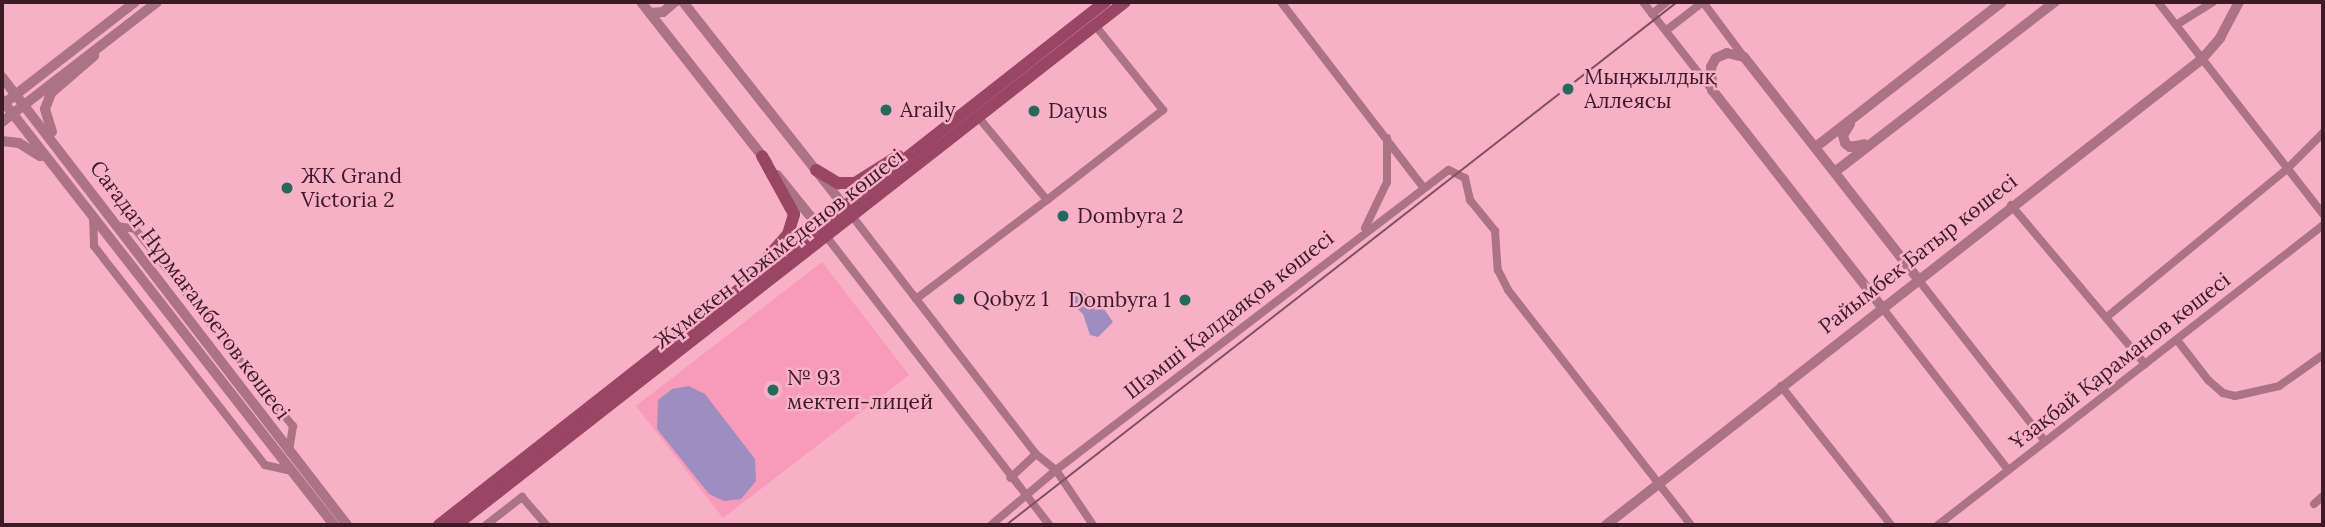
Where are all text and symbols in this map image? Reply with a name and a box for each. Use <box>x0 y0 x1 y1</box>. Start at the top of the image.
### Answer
place label: Мыңжылдық Аллеясы <box>1584 64 1716 114</box>
marker: Мыңжылдық Аллеясы <box>1558 79 1578 99</box>
place label: Araily <box>900 97 956 123</box>
place label: Dayus <box>1048 98 1108 124</box>
marker: Araily <box>878 102 894 118</box>
marker: Dayus <box>1026 103 1042 119</box>
street label: Жұмекен Нәжімеденов көшесі <box>649 144 909 354</box>
street label: Сағадат Нұрмағамбетов көшесі <box>84 156 296 424</box>
place label: ЖК Grand Victoria 2 <box>301 163 402 213</box>
street label: Райымбек Батыр көшесі <box>1814 169 2022 339</box>
marker: ЖК Grand Victoria 2 <box>279 180 295 196</box>
place label: Dombyra 2 <box>1077 203 1183 229</box>
marker: Dombyra 2 <box>1055 208 1071 224</box>
street label: Шәмші Қалдаяқов көшесі <box>1119 225 1339 405</box>
street label: Ұзақбай Қараманов көшесі <box>2005 267 2235 455</box>
place label: Qobyz 1 <box>973 286 1049 312</box>
place label: Dombyra 1 <box>1068 287 1171 313</box>
marker: Qobyz 1 <box>951 291 967 307</box>
marker: Dombyra 1 <box>1177 292 1193 308</box>
place label: № 93 мектеп-лицей <box>787 365 933 415</box>
marker: № 93 мектеп-лицей <box>765 382 781 398</box>

